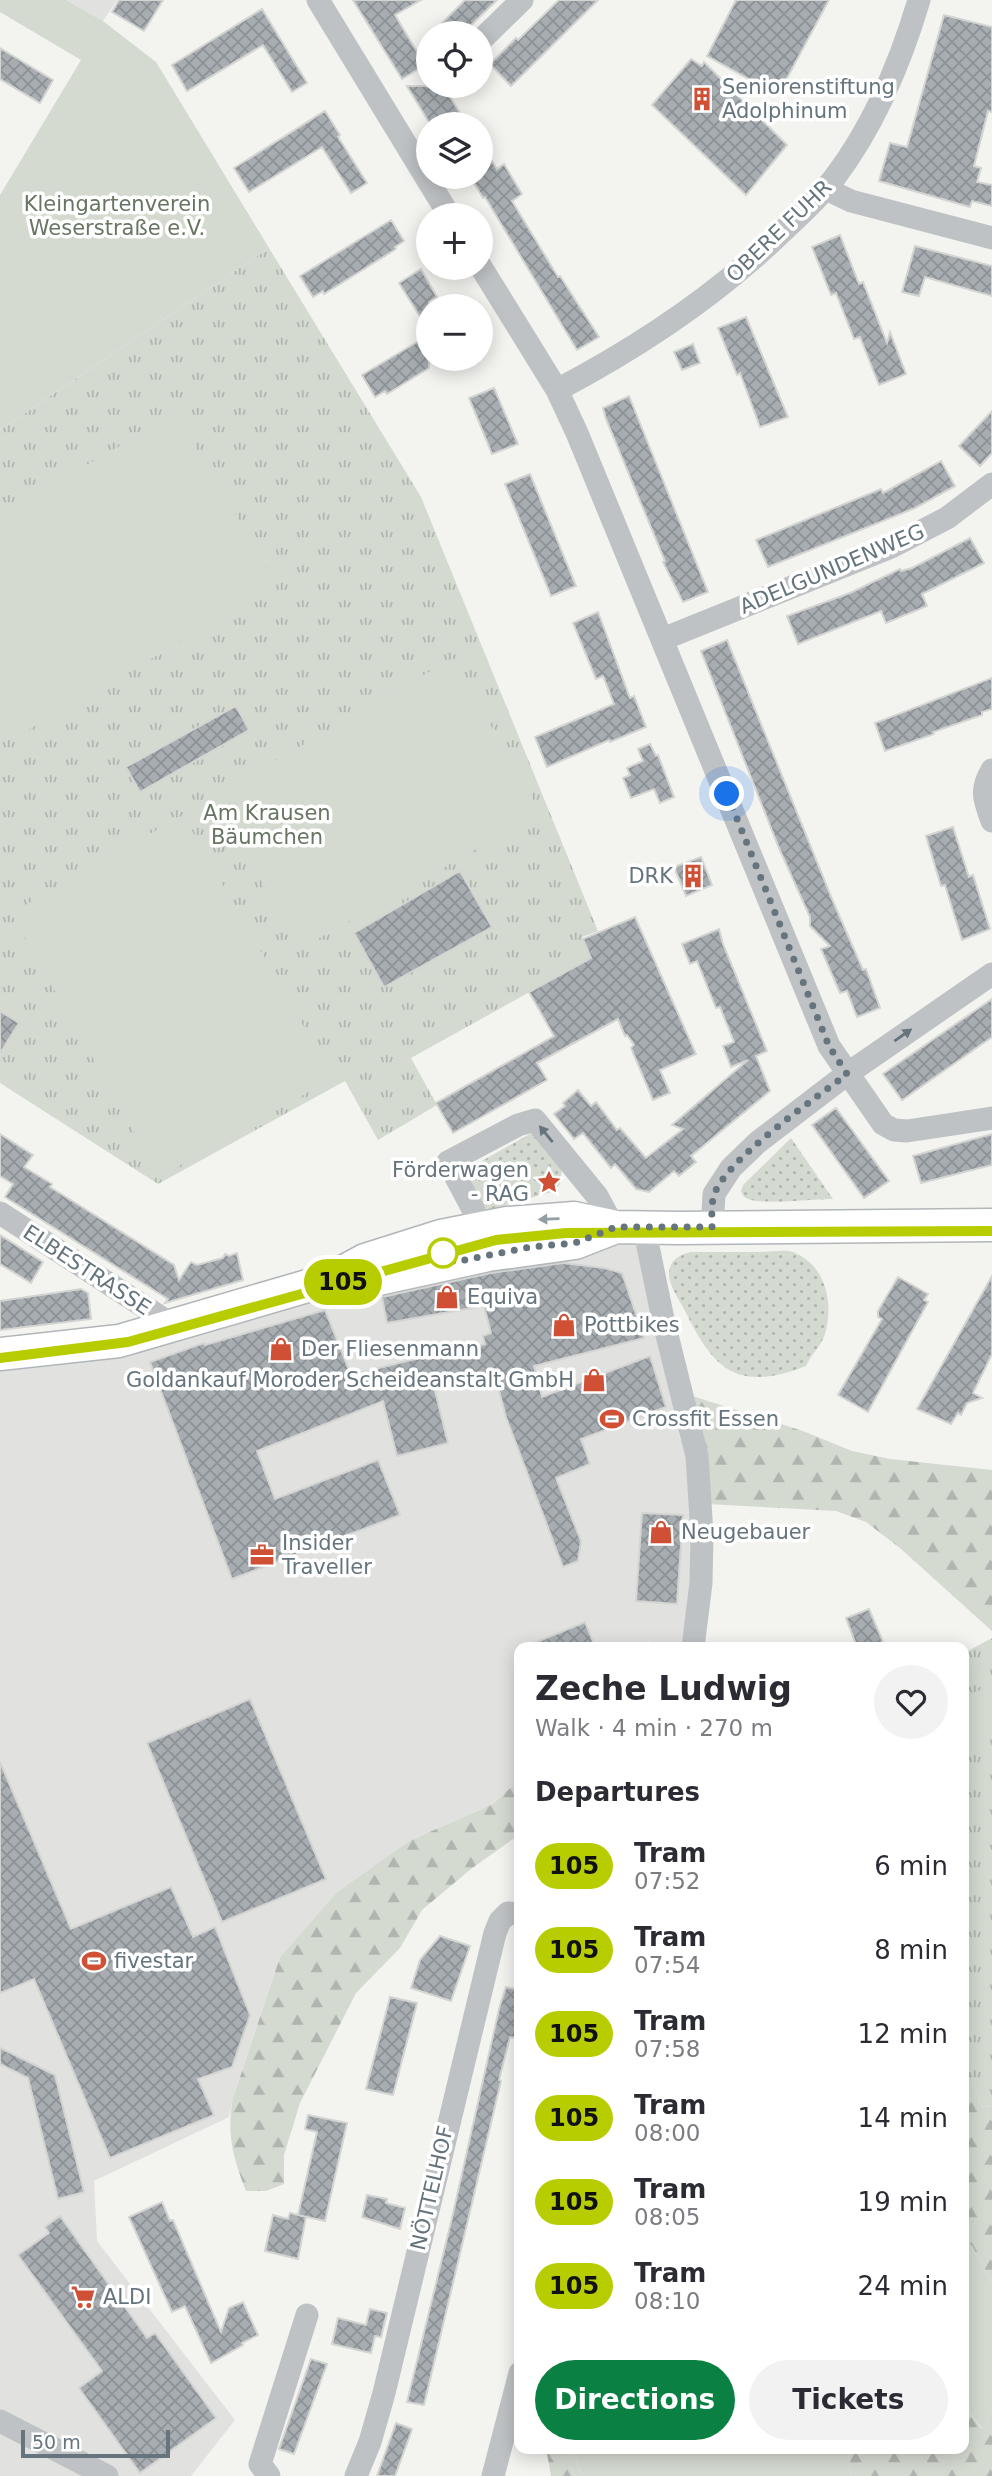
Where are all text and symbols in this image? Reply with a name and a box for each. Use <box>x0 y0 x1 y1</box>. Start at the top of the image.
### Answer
map controls <box>416 21 493 371</box>
button: locate <box>416 21 493 98</box>
place label: Seniorenstiftung Adolphinum <box>722 75 895 123</box>
building icon: Seniorenstiftung Adolphinum <box>688 85 716 113</box>
button: layers <box>416 112 493 189</box>
street label: OBERE FUHR <box>722 175 836 287</box>
park label: Kleingartenverein Weserstraße e.V. <box>24 192 210 240</box>
button: + <box>416 203 493 280</box>
button: − <box>416 294 493 371</box>
street label: ADELGUNDENWEG <box>736 519 928 619</box>
your location <box>709 776 744 811</box>
park label: Am Krausen Bäumchen <box>203 801 331 849</box>
building icon: DRK <box>679 862 707 890</box>
place label: DRK <box>628 864 674 888</box>
one-way arrow <box>894 1028 912 1042</box>
one-way arrow <box>539 1125 554 1143</box>
place label: Förderwagen - RAG <box>392 1158 529 1206</box>
place icon: Förderwagen - RAG <box>535 1168 563 1196</box>
one-way arrow <box>538 1213 560 1224</box>
street label: ELBESTRASSE <box>19 1220 155 1320</box>
unlabelled marker <box>428 1238 458 1268</box>
line badge: 105 <box>303 1259 383 1305</box>
text: 105 <box>318 1268 368 1296</box>
shop icon: Equiva <box>433 1283 461 1311</box>
place label: Equiva <box>467 1285 538 1309</box>
shop icon: Pottbikes <box>550 1311 578 1339</box>
place label: Pottbikes <box>584 1313 680 1337</box>
shop icon: Der Fliesenmann <box>267 1335 295 1363</box>
place label: Der Fliesenmann <box>301 1337 479 1361</box>
shop icon: Goldankauf Moroder Scheideanstalt GmbH <box>580 1366 608 1394</box>
place label: Goldankauf Moroder Scheideanstalt GmbH <box>126 1368 574 1392</box>
sports icon: Crossfit Essen <box>598 1405 626 1433</box>
place label: Crossfit Essen <box>632 1407 779 1431</box>
shop icon: Neugebauer <box>647 1518 675 1546</box>
place label: Neugebauer <box>681 1520 811 1544</box>
place label: Insider Traveller <box>281 1531 372 1579</box>
office icon: Insider Traveller <box>248 1541 276 1569</box>
button: heart <box>874 1665 948 1739</box>
text: Zeche Ludwig <box>535 1669 792 1708</box>
text: Walk · 4 min · 270 m <box>535 1715 773 1741</box>
text: Departures <box>535 1777 700 1807</box>
text: Tram <box>634 1838 706 1868</box>
text: 6 min <box>874 1851 948 1881</box>
text: 105 <box>549 1852 599 1880</box>
text: 07:52 <box>634 1868 700 1894</box>
text: Tram <box>634 1922 706 1952</box>
text: 8 min <box>874 1935 948 1965</box>
text: 105 <box>549 1936 599 1964</box>
sports icon: fivestar <box>80 1947 108 1975</box>
place label: fivestar <box>114 1949 194 1973</box>
text: 07:54 <box>634 1952 700 1978</box>
text: Tram <box>634 2006 706 2036</box>
text: 12 min <box>858 2019 948 2049</box>
text: 105 <box>549 2020 599 2048</box>
text: 07:58 <box>634 2036 700 2062</box>
text: Tram <box>634 2090 706 2120</box>
text: 14 min <box>858 2103 948 2133</box>
text: 105 <box>549 2104 599 2132</box>
text: 08:00 <box>634 2120 700 2146</box>
street label: NÖTTELHOF <box>405 2123 458 2253</box>
text: Tram <box>634 2174 706 2204</box>
text: 19 min <box>858 2187 948 2217</box>
text: 105 <box>549 2188 599 2216</box>
text: 08:05 <box>634 2204 700 2230</box>
text: Tram <box>634 2258 706 2288</box>
text: 24 min <box>858 2271 948 2301</box>
text: 105 <box>549 2272 599 2300</box>
supermarket icon: ALDI <box>69 2283 97 2311</box>
place label: ALDI <box>103 2285 151 2309</box>
text: 08:10 <box>634 2288 700 2314</box>
button: Directions <box>535 2360 735 2440</box>
button: Tickets <box>749 2360 948 2440</box>
scale bar <box>21 2427 170 2459</box>
text: 50 m <box>32 2431 81 2453</box>

